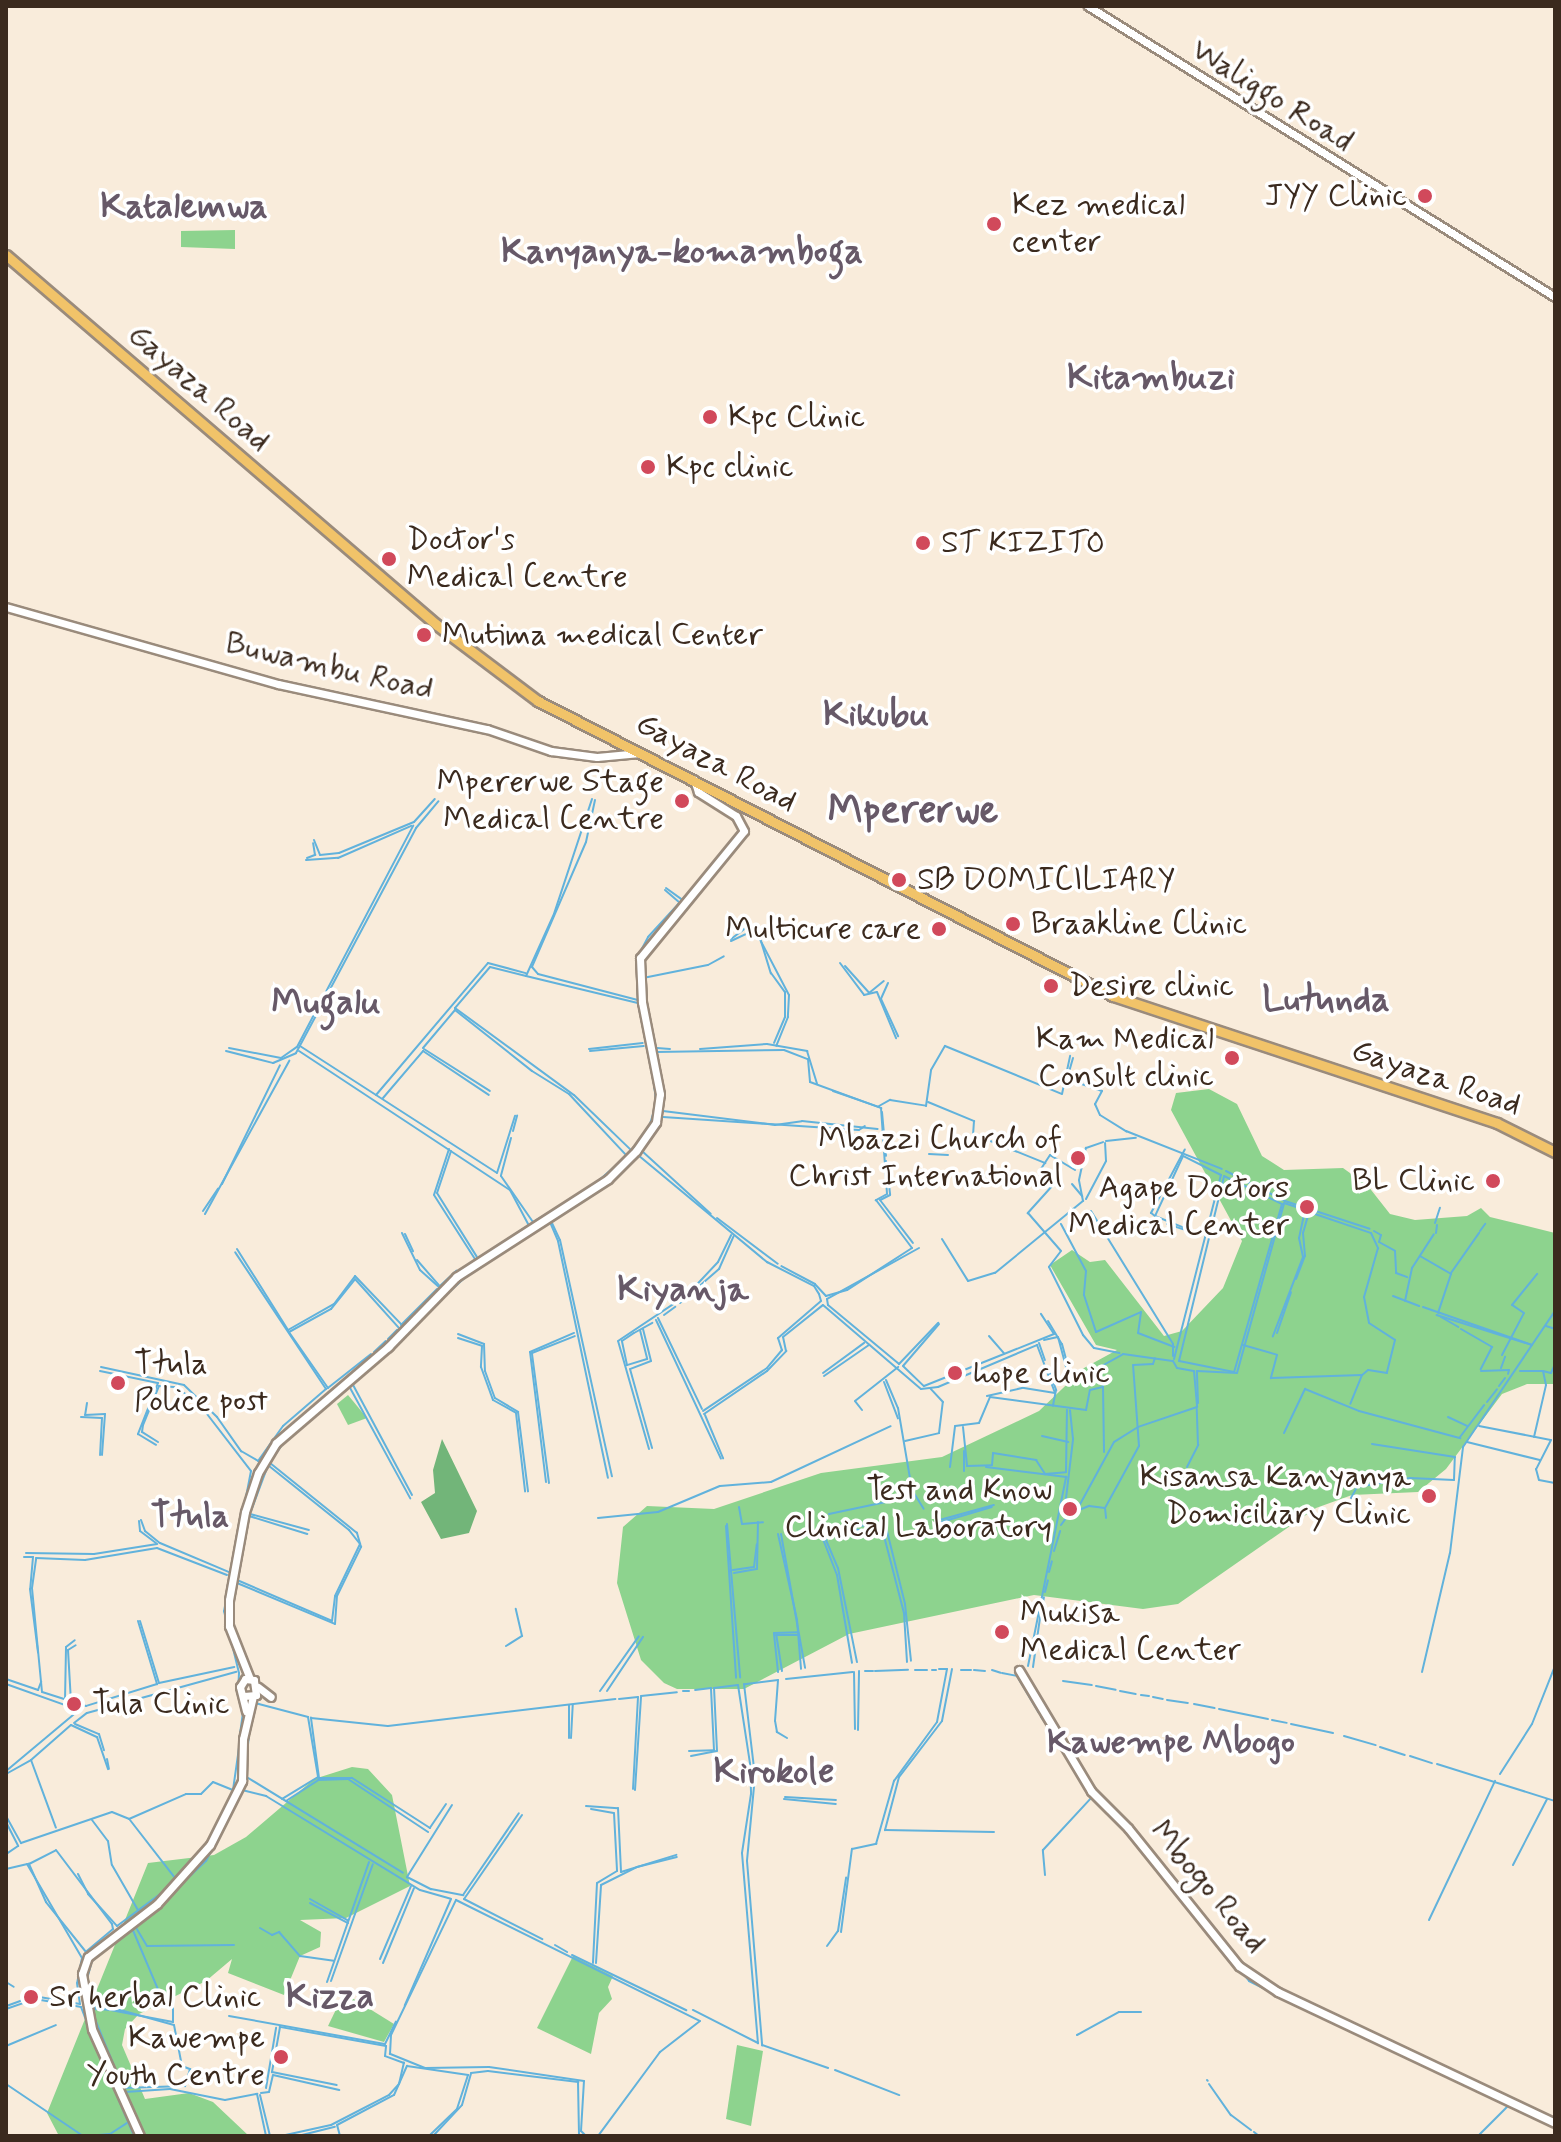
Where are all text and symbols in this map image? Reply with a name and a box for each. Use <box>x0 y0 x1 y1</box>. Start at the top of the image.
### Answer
street label: Waliggo Road <box>1186 32 1358 160</box>
place label: JYY Clinic <box>1265 177 1407 215</box>
marker: JYY Clinic <box>1414 185 1436 207</box>
district label: Katalemwa <box>100 186 268 230</box>
place label: Kez medical center <box>1012 187 1181 262</box>
marker: Kez medical center <box>983 213 1005 235</box>
district label: Kanyanya-komamboga <box>501 231 863 275</box>
street label: Gayaza Road <box>120 316 278 460</box>
district label: Kitambuzi <box>1067 357 1235 401</box>
place label: Kpc Clinic <box>728 398 865 436</box>
marker: Kpc Clinic <box>699 406 721 428</box>
place label: Kpc clinic <box>666 448 794 486</box>
marker: Kpc clinic <box>637 456 659 478</box>
place label: Doctor's Medical Centre <box>407 522 622 597</box>
place label: ST KIZITO <box>941 524 1104 562</box>
marker: ST KIZITO <box>912 532 934 554</box>
marker: Doctor's Medical Centre <box>378 548 400 570</box>
place label: Mutima medical Center <box>442 616 768 654</box>
street label: Buwambu Road <box>221 624 437 710</box>
marker: Mutima medical Center <box>413 624 435 646</box>
district label: Kikubu <box>823 694 929 738</box>
street label: Gayaza Road <box>629 705 803 821</box>
place label: Mpererwe Stage Medical Centre <box>442 764 664 839</box>
district label: Mpererwe <box>828 787 998 835</box>
marker: Mpererwe Stage Medical Centre <box>671 790 693 812</box>
place label: SB DOMICILIARY <box>917 861 1178 899</box>
marker: SB DOMICILIARY <box>888 869 910 891</box>
place label: Braakline Clinic <box>1031 905 1251 943</box>
place label: Multicure care <box>728 910 921 948</box>
marker: Braakline Clinic <box>1002 913 1024 935</box>
marker: Multicure care <box>928 918 950 940</box>
place label: Desire clinic <box>1069 967 1234 1005</box>
marker: Desire clinic <box>1040 975 1062 997</box>
district label: Lutunda <box>1262 979 1390 1023</box>
district label: Mugalu <box>271 982 381 1026</box>
place label: Kam Medical Consult clinic <box>1029 1021 1214 1096</box>
street label: Gayaza Road <box>1346 1031 1526 1125</box>
marker: Kam Medical Consult clinic <box>1221 1047 1243 1069</box>
place label: Mbazzi Church of Christ International <box>788 1121 1062 1196</box>
marker: Mbazzi Church of Christ International <box>1069 1149 1087 1167</box>
place label: BL Clinic <box>1350 1162 1475 1200</box>
place label: Agape Doctors Medical Center <box>1074 1170 1289 1245</box>
marker: BL Clinic <box>1482 1170 1504 1192</box>
marker: Agape Doctors Medical Center <box>1296 1196 1318 1218</box>
district label: Kiyanja <box>617 1269 749 1313</box>
place label: Ttula Police post <box>134 1346 268 1421</box>
place label: hope clinic <box>973 1354 1108 1392</box>
marker: hope clinic <box>944 1362 966 1384</box>
marker: Ttula Police post <box>109 1374 127 1392</box>
place label: Kisansa Kanyanya Domiciliary Clinic <box>1146 1459 1411 1534</box>
place label: Test and Know Clinical Laboratory <box>782 1472 1052 1547</box>
marker: Kisansa Kanyanya Domiciliary Clinic <box>1418 1485 1440 1507</box>
district label: Ttula <box>151 1497 229 1537</box>
marker: Test and Know Clinical Laboratory <box>1059 1498 1081 1520</box>
place label: Mukisa Medical Center <box>1020 1595 1235 1670</box>
marker: Mukisa Medical Center <box>991 1621 1013 1643</box>
place label: Tula Clinic <box>92 1685 232 1723</box>
marker: Tula Clinic <box>63 1693 85 1715</box>
district label: Kawempe Mbogo <box>1046 1723 1296 1763</box>
district label: Kirokole <box>714 1751 834 1795</box>
street label: Mbogo Road <box>1141 1813 1275 1961</box>
district label: Kizza <box>286 1976 374 2020</box>
place label: Sr herbal Clinic <box>49 1978 262 2016</box>
marker: Sr herbal Clinic <box>20 1986 42 2008</box>
place label: Kawempe Youth Centre <box>87 2020 265 2095</box>
marker: Kawempe Youth Centre <box>272 2048 290 2066</box>

